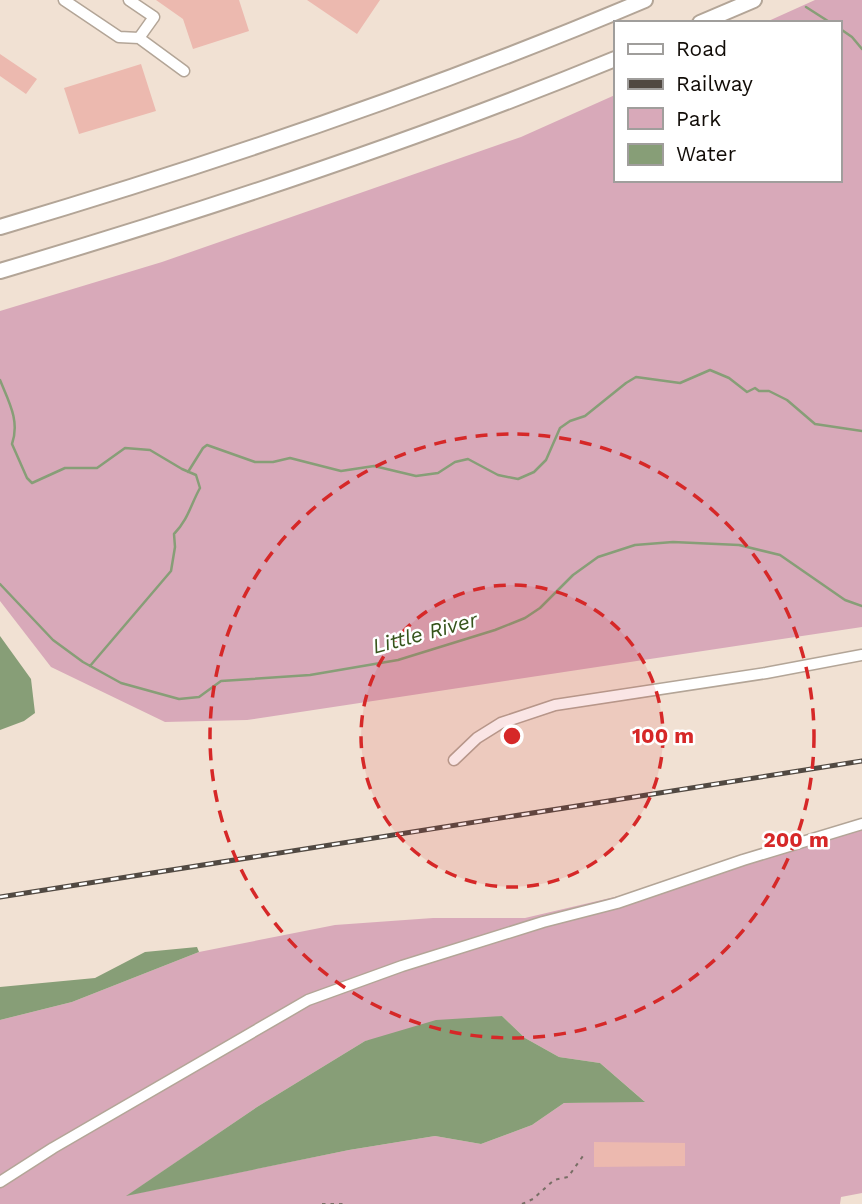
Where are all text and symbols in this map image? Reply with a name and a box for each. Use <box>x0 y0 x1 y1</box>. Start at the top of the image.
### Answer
legend <box>614 21 841 182</box>
text: Road <box>676 36 727 61</box>
text: Railway <box>676 71 753 96</box>
text: Park <box>676 106 721 131</box>
text: Water <box>676 141 737 166</box>
water label: Little River <box>369 606 481 659</box>
text: 100 m <box>632 723 694 748</box>
centre of rings <box>500 724 524 748</box>
text: 200 m <box>763 827 829 852</box>

